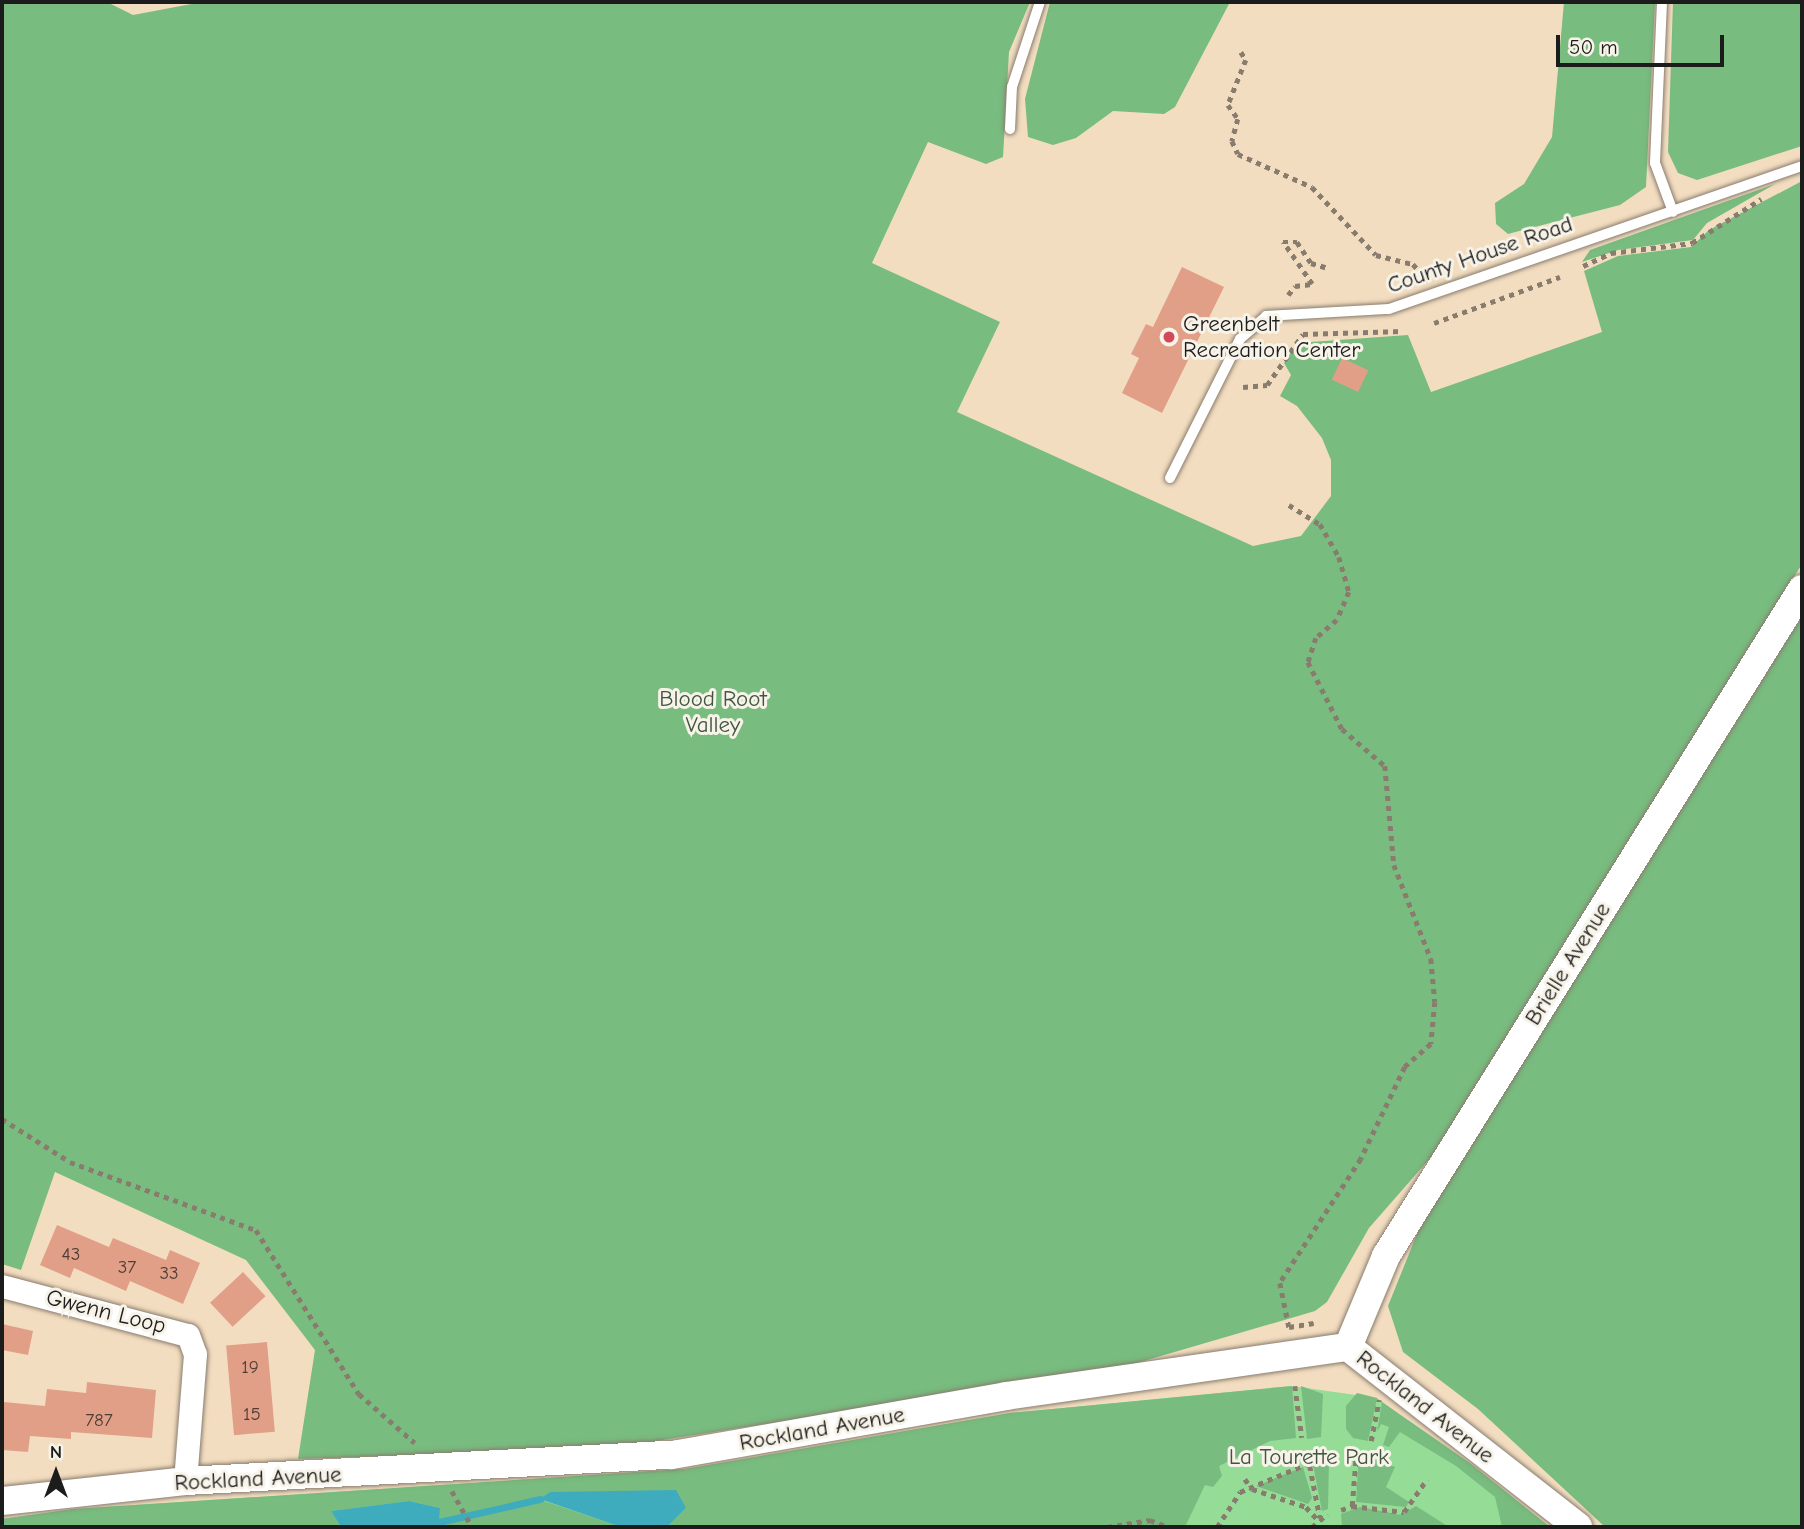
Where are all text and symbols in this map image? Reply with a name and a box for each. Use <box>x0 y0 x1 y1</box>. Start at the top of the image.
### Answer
scale bar <box>1559 21 1727 65</box>
text: 50 m <box>1569 35 1618 59</box>
street label: County House Road <box>1384 210 1576 300</box>
place label: Greenbelt Recreation Center <box>1183 310 1360 364</box>
marker: Greenbelt Recreation Center <box>1161 329 1177 345</box>
park label: Blood Root Valley <box>659 685 767 739</box>
street label: Brielle Avenue <box>1519 898 1617 1030</box>
house number: 43 <box>62 1244 80 1266</box>
house number: 37 <box>118 1257 136 1279</box>
house number: 33 <box>159 1263 179 1285</box>
street label: Gwenn Loop <box>43 1284 169 1340</box>
street label: Rockland Avenue <box>1351 1345 1499 1469</box>
house number: 19 <box>241 1357 259 1379</box>
street label: Rockland Avenue <box>737 1401 907 1457</box>
house number: 15 <box>243 1404 261 1426</box>
house number: 787 <box>85 1410 113 1432</box>
north arrow <box>21 1438 91 1508</box>
text: N <box>50 1441 62 1463</box>
park label: La Tourette Park <box>1229 1443 1389 1471</box>
street label: Rockland Avenue <box>174 1461 342 1497</box>

